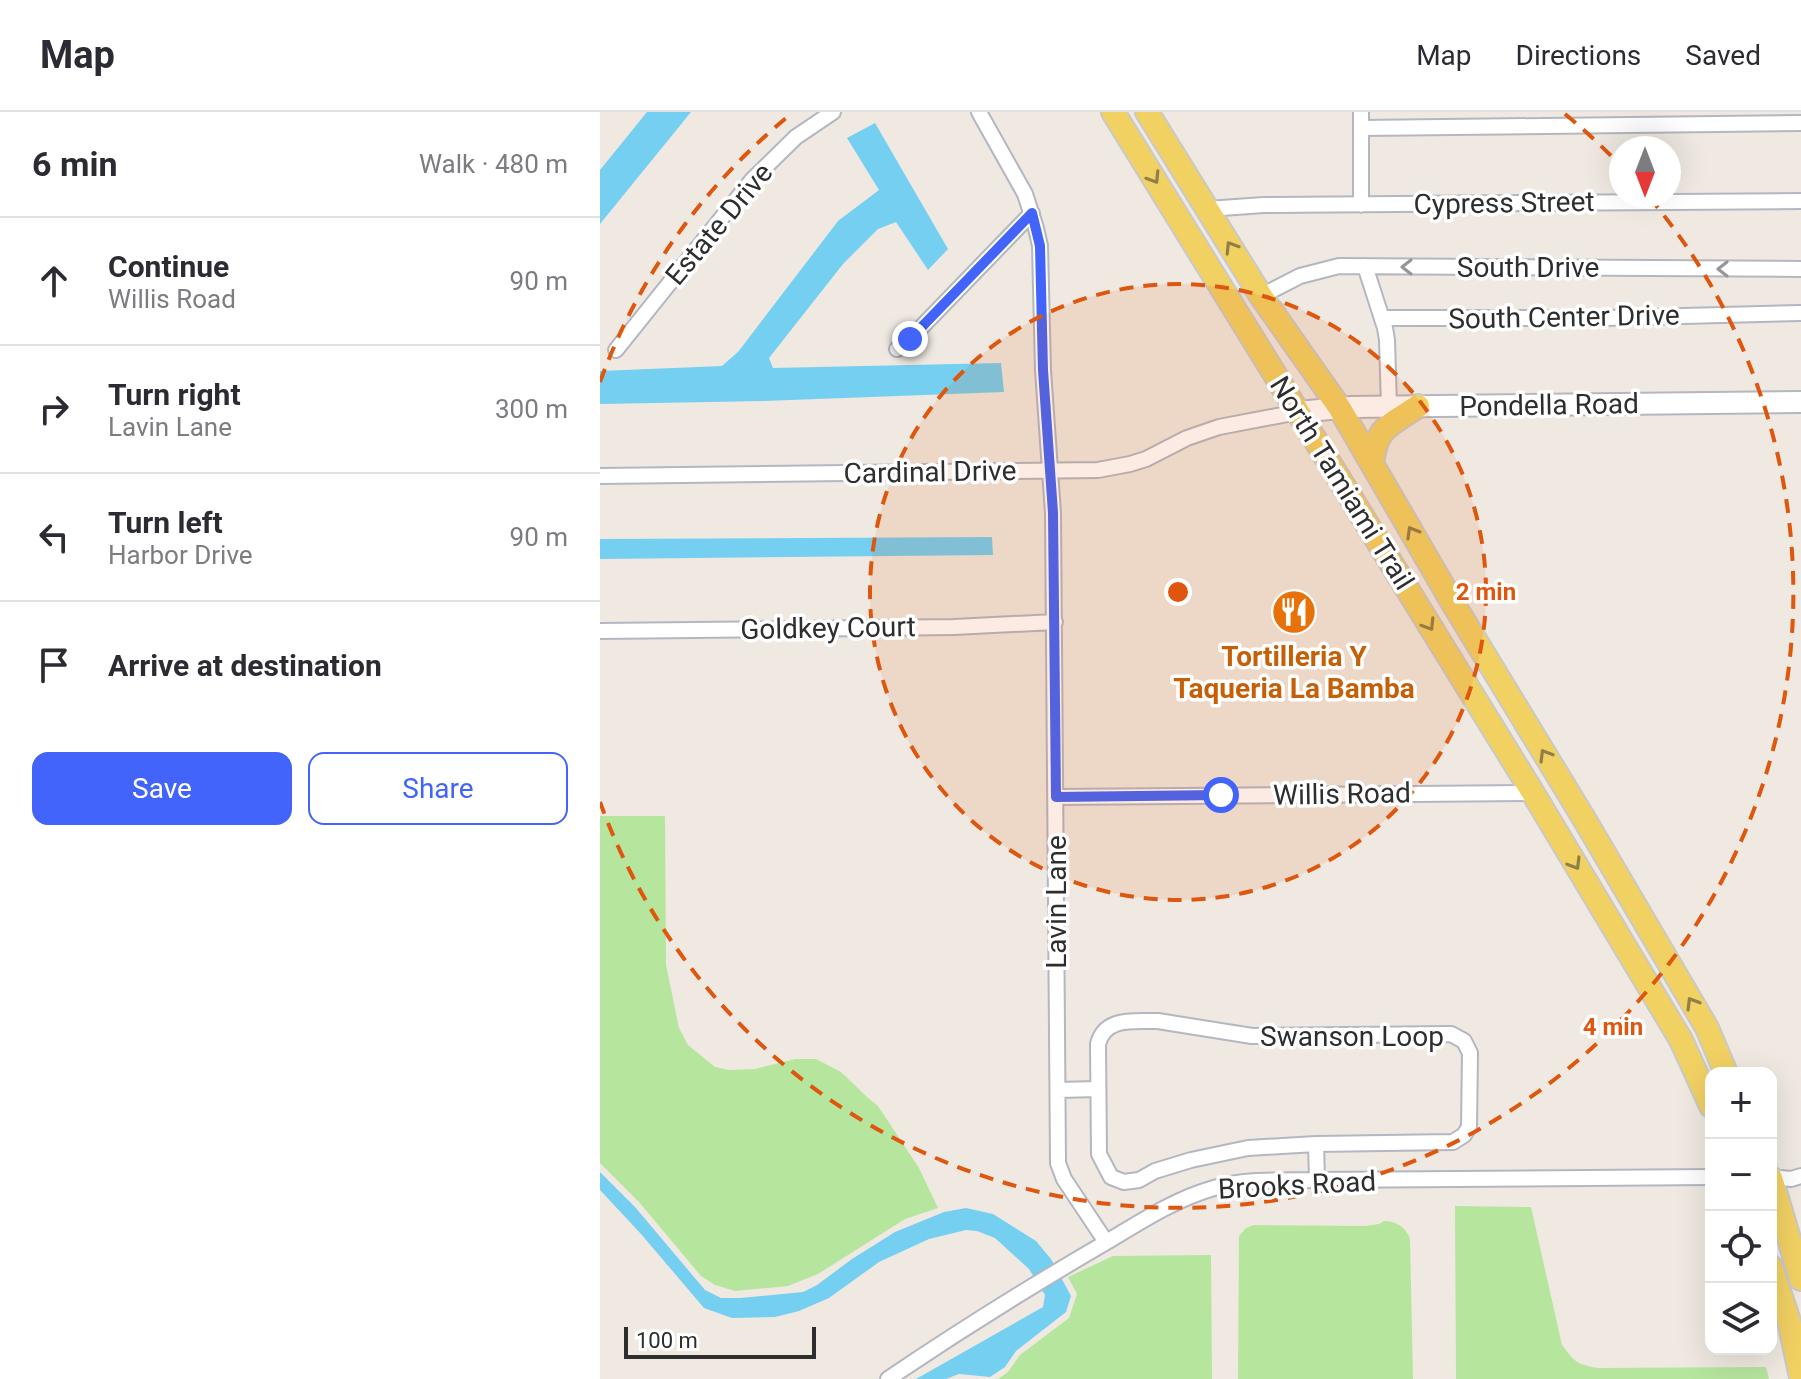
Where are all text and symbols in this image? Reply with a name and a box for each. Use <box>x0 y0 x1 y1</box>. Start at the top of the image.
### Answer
text: Map <box>40 33 115 77</box>
text: Map <box>1416 39 1472 72</box>
text: Directions <box>1516 39 1641 72</box>
text: Saved <box>1685 39 1761 72</box>
north arrow <box>1609 136 1681 208</box>
text: 6 min <box>32 144 117 184</box>
text: Walk · 480 m <box>419 149 568 179</box>
street label: Estate Drive <box>659 156 779 292</box>
one-way arrow <box>1144 169 1160 184</box>
street label: Cypress Street <box>1413 185 1595 221</box>
one-way arrow <box>1225 241 1240 255</box>
text: Continue <box>108 249 229 284</box>
street label: South Drive <box>1457 251 1599 284</box>
one-way arrow <box>1400 258 1413 275</box>
icon: ahead <box>32 259 76 303</box>
one-way arrow <box>1716 260 1729 277</box>
text: 90 m <box>510 266 568 296</box>
text: Willis Road <box>108 284 236 314</box>
street label: South Center Drive <box>1448 298 1680 336</box>
route end <box>892 321 928 357</box>
street label: North Tamiami Trail <box>1263 370 1421 596</box>
text: Turn right <box>108 377 241 412</box>
icon: right <box>32 387 76 431</box>
street label: Pondella Road <box>1459 387 1639 423</box>
text: 300 m <box>495 394 568 424</box>
text: Lavin Lane <box>108 412 232 442</box>
street label: Cardinal Drive <box>843 454 1017 490</box>
text: Turn left <box>108 505 223 540</box>
icon: left <box>32 515 76 559</box>
text: 90 m <box>510 522 568 552</box>
one-way arrow <box>1406 526 1422 541</box>
text: Harbor Drive <box>108 540 253 570</box>
centre of rings <box>1164 578 1192 606</box>
text: 2 min <box>1456 578 1516 606</box>
restaurant icon: Tortilleria Y Taqueria La Bamba <box>1270 588 1318 636</box>
street label: Goldkey Court <box>740 610 916 646</box>
one-way arrow <box>1419 616 1435 631</box>
place label: Tortilleria Y Taqueria La Bamba <box>1173 640 1415 705</box>
icon: arrive <box>32 643 76 687</box>
text: Arrive at destination <box>108 648 382 683</box>
one-way arrow <box>1539 749 1555 764</box>
button: Save <box>32 752 292 825</box>
button: Share <box>308 752 568 825</box>
street label: Willis Road <box>1273 776 1411 812</box>
route start <box>1203 777 1239 813</box>
street label: Lavin Lane <box>1040 835 1073 969</box>
one-way arrow <box>1565 855 1581 870</box>
one-way arrow <box>1686 997 1702 1012</box>
text: 4 min <box>1583 1013 1643 1041</box>
street label: Swanson Loop <box>1260 1020 1444 1053</box>
map controls <box>1705 1067 1777 1355</box>
button: + <box>1705 1067 1777 1139</box>
button: − <box>1705 1139 1777 1211</box>
street label: Brooks Road <box>1217 1164 1377 1206</box>
button: locate <box>1705 1211 1777 1283</box>
button: layers <box>1705 1283 1777 1355</box>
scale bar <box>624 1323 816 1359</box>
text: 100 m <box>636 1328 698 1353</box>

